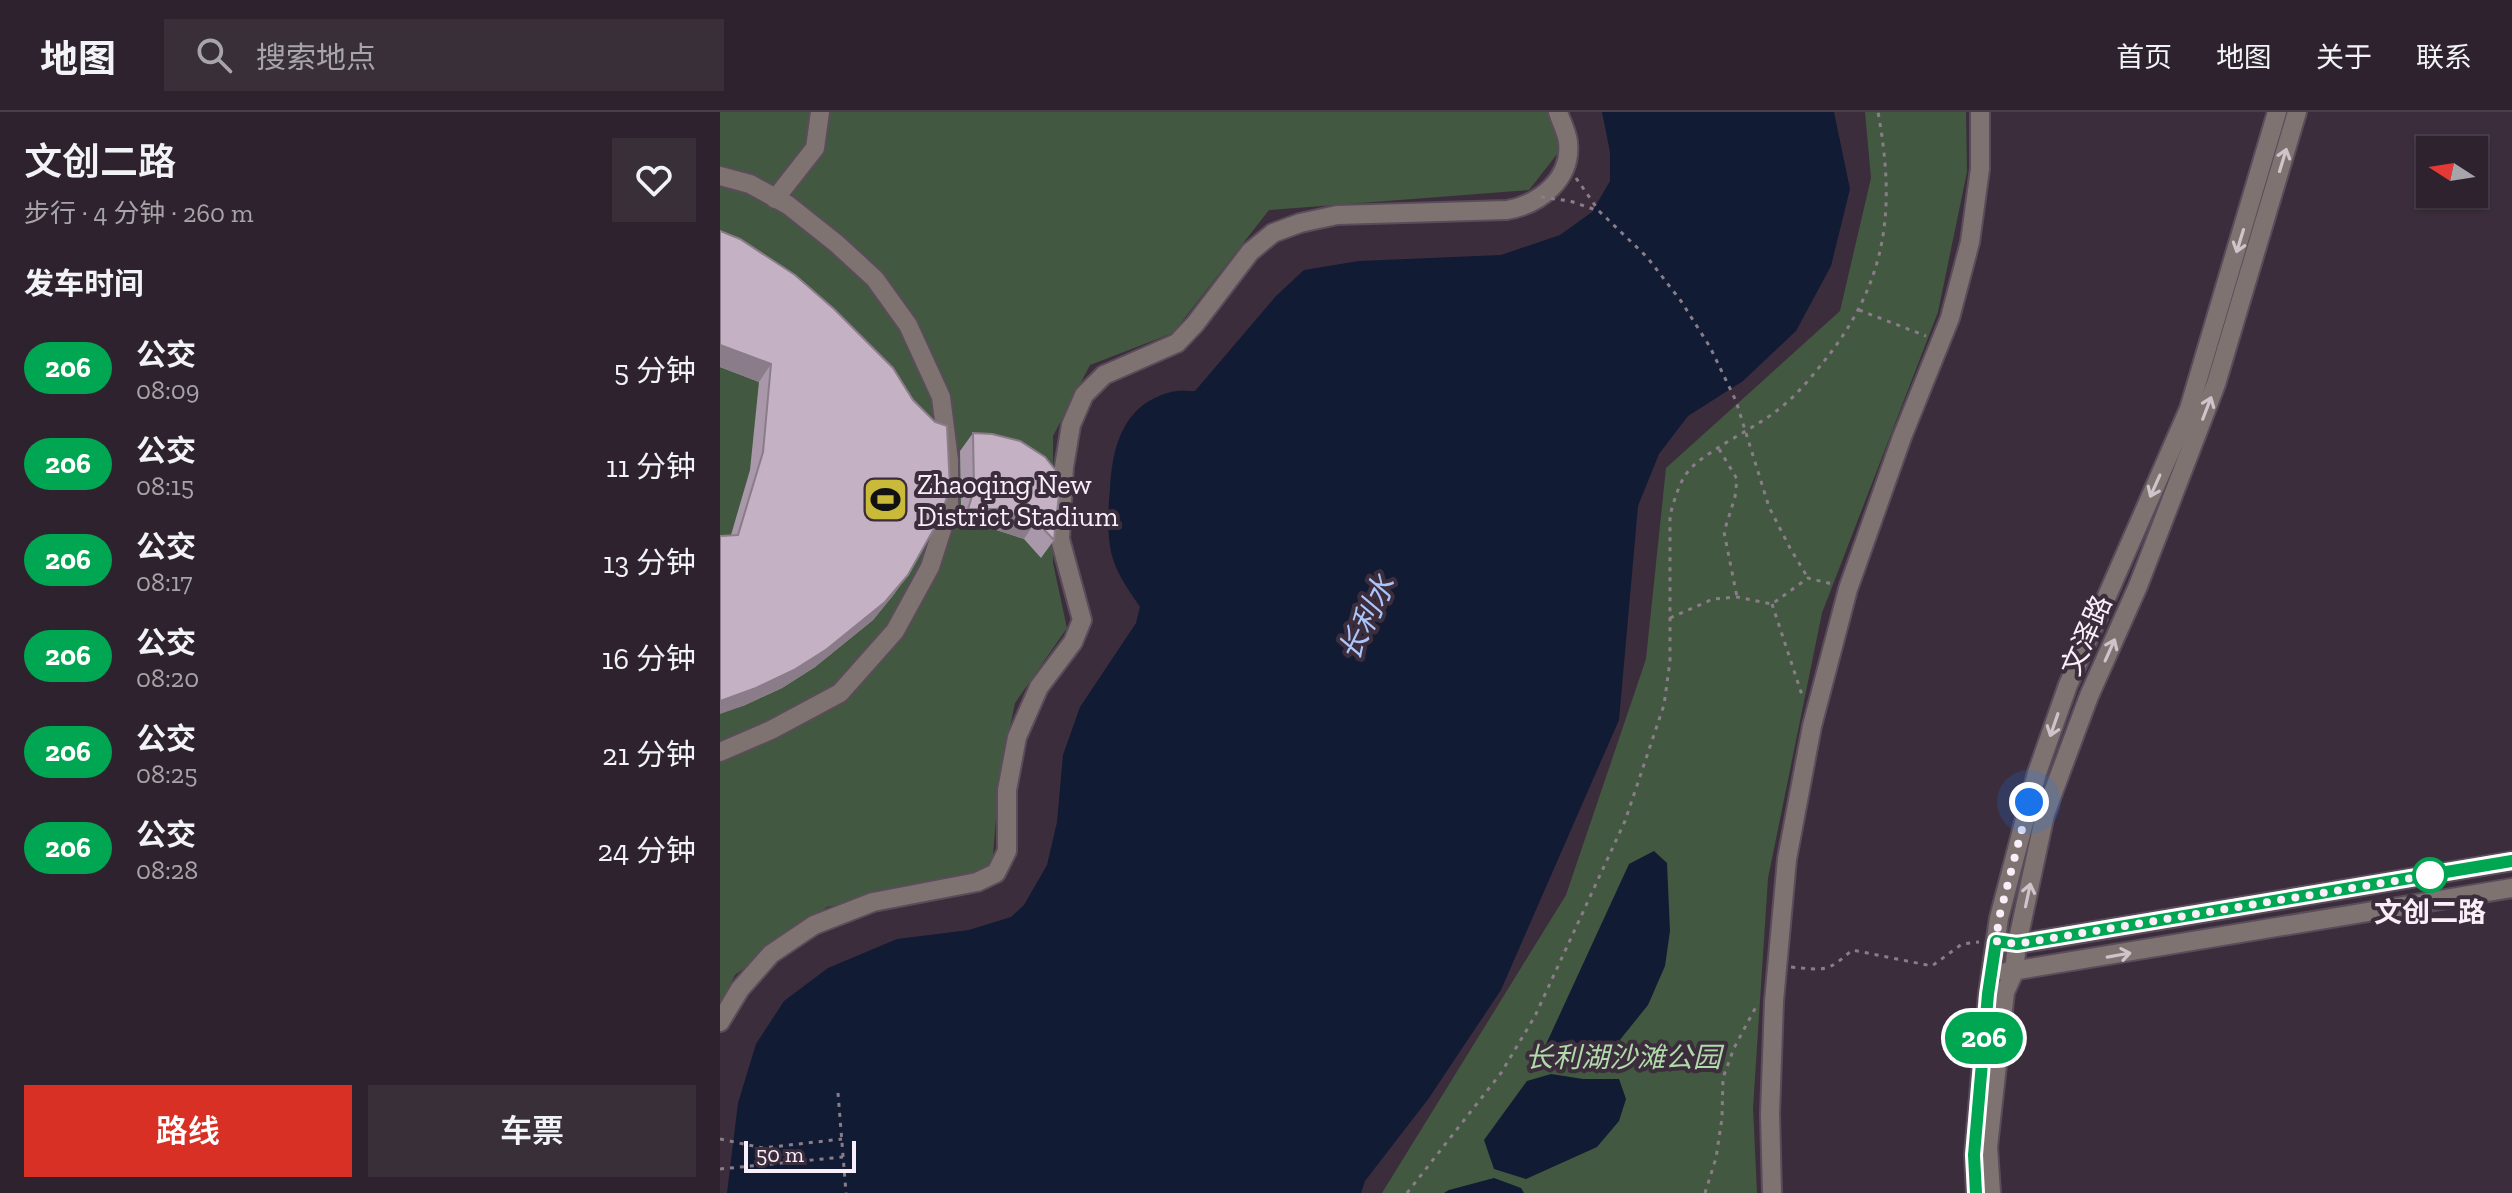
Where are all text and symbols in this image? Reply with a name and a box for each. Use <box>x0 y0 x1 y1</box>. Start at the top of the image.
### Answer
search box <box>164 19 724 91</box>
icon: search <box>192 33 236 77</box>
text: 地图 <box>40 36 116 82</box>
text: 搜索地点 <box>256 40 376 76</box>
text: 首页 <box>2116 41 2172 74</box>
text: 地图 <box>2216 41 2272 74</box>
text: 关于 <box>2316 41 2372 74</box>
text: 联系 <box>2416 41 2472 74</box>
north arrow <box>2416 136 2488 208</box>
map controls <box>2416 136 2488 208</box>
button: heart <box>612 138 696 222</box>
text: 文创二路 <box>24 139 176 185</box>
one-way arrow <box>2276 147 2291 172</box>
text: 步行 · 4 分钟 · 260 m <box>24 197 253 229</box>
one-way arrow <box>2232 228 2246 253</box>
text: 发车时间 <box>24 266 144 302</box>
text: 公交 <box>136 337 196 373</box>
text: 206 <box>45 351 91 384</box>
text: 5 分钟 <box>614 353 696 389</box>
text: 08:09 <box>136 374 200 406</box>
one-way arrow <box>2201 397 2215 421</box>
text: 公交 <box>136 433 196 469</box>
text: 206 <box>45 447 91 480</box>
text: 11 分钟 <box>606 449 696 485</box>
place label: Zhaoqing New District Stadium <box>917 468 1118 533</box>
text: 08:15 <box>136 470 194 502</box>
one-way arrow <box>2147 473 2162 498</box>
sports icon: Zhaoqing New District Stadium <box>862 476 910 524</box>
text: 公交 <box>136 529 196 565</box>
text: 206 <box>45 543 91 576</box>
text: 13 分钟 <box>603 545 696 581</box>
text: 08:17 <box>136 566 193 598</box>
water label: 长利水 <box>1331 568 1404 666</box>
street label: 文泽路 <box>2054 590 2119 680</box>
text: 公交 <box>136 625 196 661</box>
one-way arrow <box>2103 638 2118 662</box>
text: 206 <box>45 639 91 672</box>
text: 16 分钟 <box>602 641 696 677</box>
text: 08:20 <box>136 662 199 694</box>
one-way arrow <box>2045 713 2060 738</box>
text: 公交 <box>136 721 196 757</box>
text: 206 <box>45 735 91 768</box>
text: 21 分钟 <box>602 737 696 773</box>
text: 08:25 <box>136 758 198 790</box>
your location <box>2009 782 2049 822</box>
text: 公交 <box>136 817 196 853</box>
text: 206 <box>45 831 91 864</box>
text: 24 分钟 <box>598 833 696 869</box>
text: 08:28 <box>136 854 198 886</box>
marker: 文创二路 <box>2413 858 2447 892</box>
one-way arrow <box>2021 883 2036 909</box>
place label: 文创二路 <box>2374 896 2486 929</box>
one-way arrow <box>2105 946 2131 961</box>
line badge: 206 <box>1938 1012 2030 1064</box>
text: 206 <box>1961 1021 2007 1054</box>
park label: 长利湖沙滩公园 <box>1525 1041 1725 1074</box>
button: 路线 <box>24 1085 352 1177</box>
button: 车票 <box>368 1085 696 1177</box>
scale bar <box>744 1137 856 1173</box>
text: 50 m <box>756 1141 804 1168</box>

